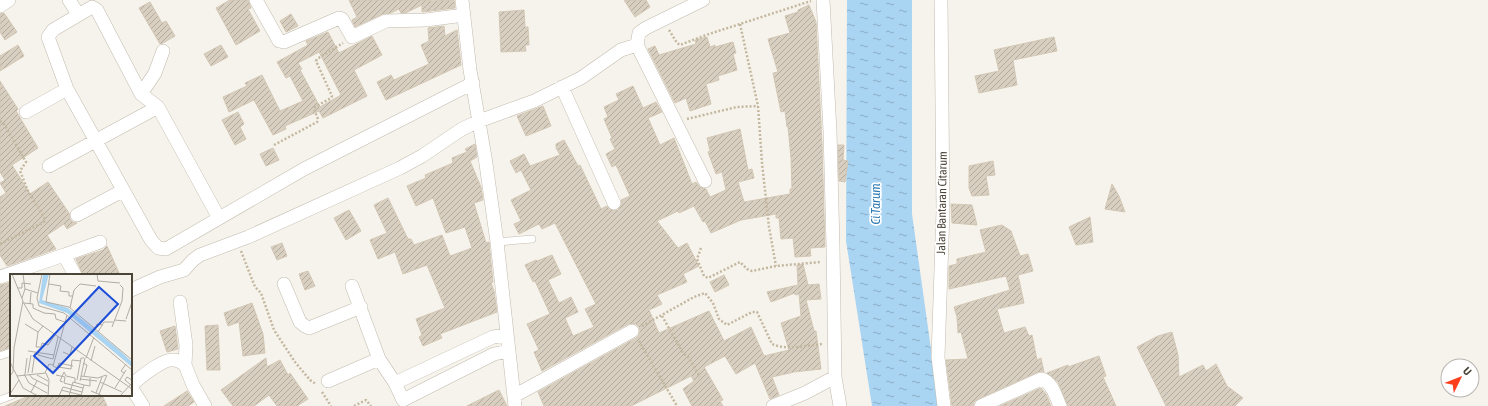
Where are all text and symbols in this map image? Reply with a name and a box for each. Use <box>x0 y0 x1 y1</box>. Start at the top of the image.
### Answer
street label: Jalan Bantaran Citarum <box>934 151 950 255</box>
water label: Ci Tarum <box>868 183 883 225</box>
inset map <box>10 274 132 396</box>
north arrow <box>1440 358 1480 398</box>
text: U <box>1461 365 1474 378</box>

